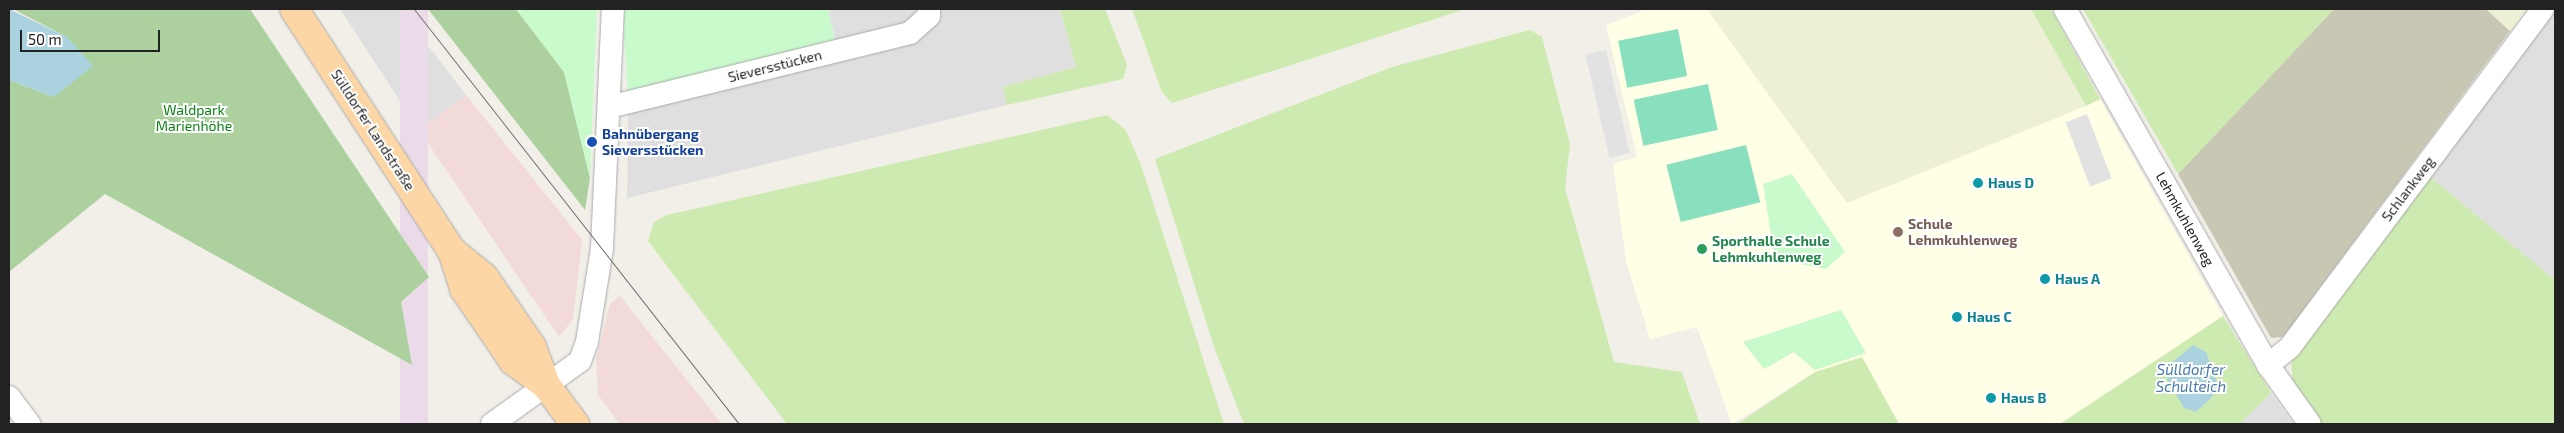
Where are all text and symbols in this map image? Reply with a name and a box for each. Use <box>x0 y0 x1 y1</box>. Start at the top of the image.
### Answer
scale bar <box>22 20 162 52</box>
text: 50 m <box>28 30 62 48</box>
street label: Sieversstücken <box>726 46 824 86</box>
street label: Sülldorfer Landstraße <box>328 66 418 194</box>
park label: Waldpark Marienhöhe <box>156 102 232 134</box>
place label: Bahnübergang Sieversstücken <box>602 126 703 158</box>
marker: Bahnübergang Sieversstücken <box>586 136 598 148</box>
street label: Schlankweg <box>2378 153 2438 225</box>
street label: Lehmkuhlenweg <box>2152 169 2218 269</box>
place label: Haus D <box>1988 175 2034 191</box>
marker: Haus D <box>1972 177 1984 189</box>
place label: Schule Lehmkuhlenweg <box>1908 216 2017 248</box>
marker: Schule Lehmkuhlenweg <box>1892 226 1904 238</box>
place label: Sporthalle Schule Lehmkuhlenweg <box>1712 233 1830 266</box>
marker: Sporthalle Schule Lehmkuhlenweg <box>1696 243 1708 255</box>
place label: Haus A <box>2055 271 2101 287</box>
marker: Haus A <box>2039 273 2051 285</box>
place label: Haus C <box>1967 309 2012 325</box>
marker: Haus C <box>1951 311 1963 323</box>
water label: Sülldorfer Schulteich <box>2156 360 2226 395</box>
place label: Haus B <box>2001 390 2046 406</box>
marker: Haus B <box>1985 392 1997 404</box>

